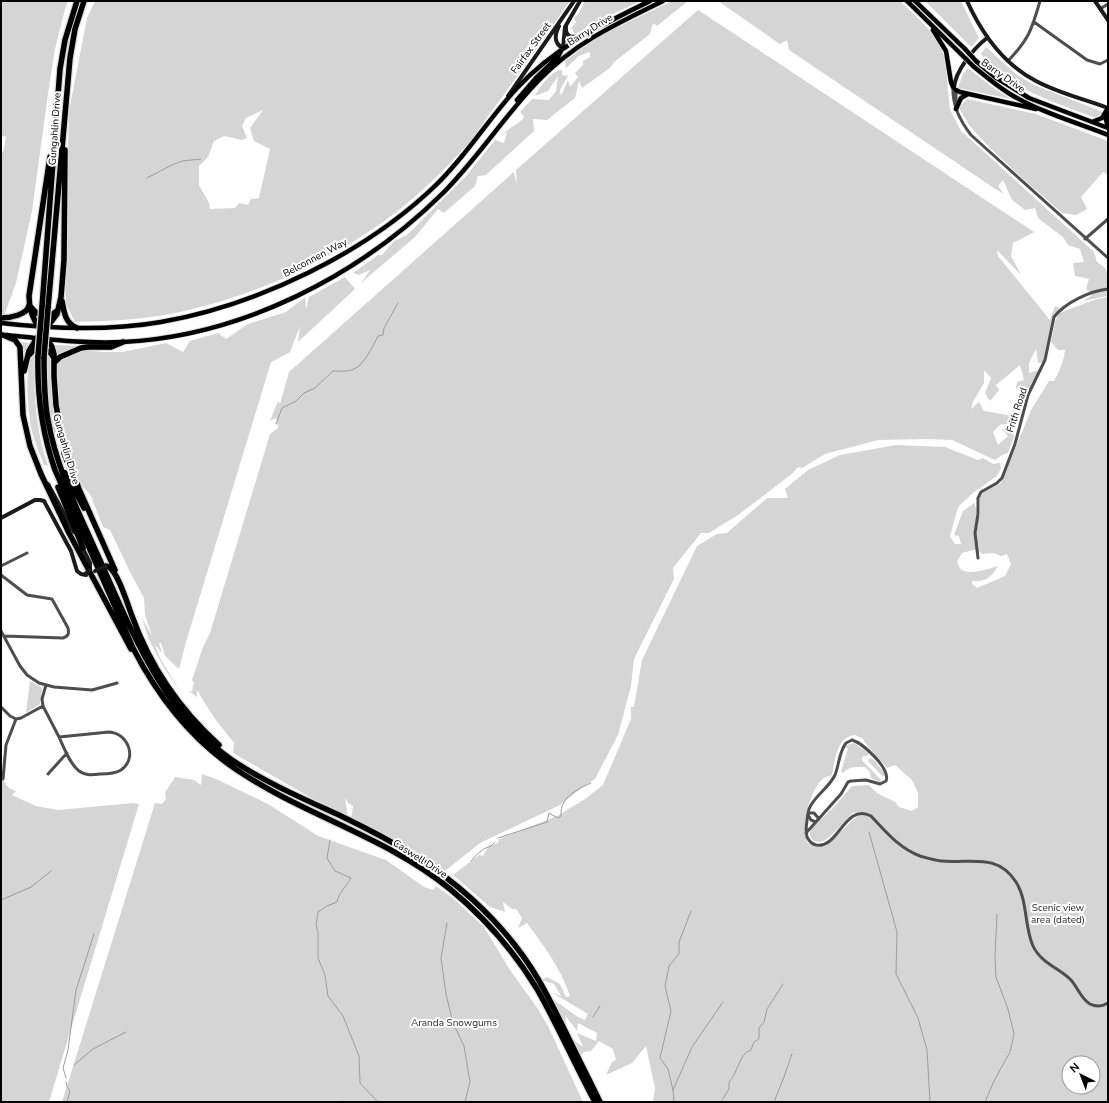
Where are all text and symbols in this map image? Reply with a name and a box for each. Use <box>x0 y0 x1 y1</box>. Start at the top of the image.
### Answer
street label: Barry Drive <box>565 11 615 49</box>
street label: Fairfax Street <box>508 19 555 77</box>
street label: Barry Drive <box>978 56 1028 96</box>
street label: Gungahlin Drive <box>45 92 65 166</box>
street label: Belconnen Way <box>280 235 350 281</box>
street label: Frith Road <box>1003 386 1031 434</box>
street label: Gungahlin Drive <box>49 412 83 486</box>
street label: Caswell Drive <box>390 836 450 882</box>
park label: Scenic view area (dated) <box>1031 901 1085 927</box>
park label: Aranda Snowgums <box>411 1016 497 1030</box>
north arrow <box>1061 1055 1101 1095</box>
text: N <box>1067 1060 1083 1076</box>

